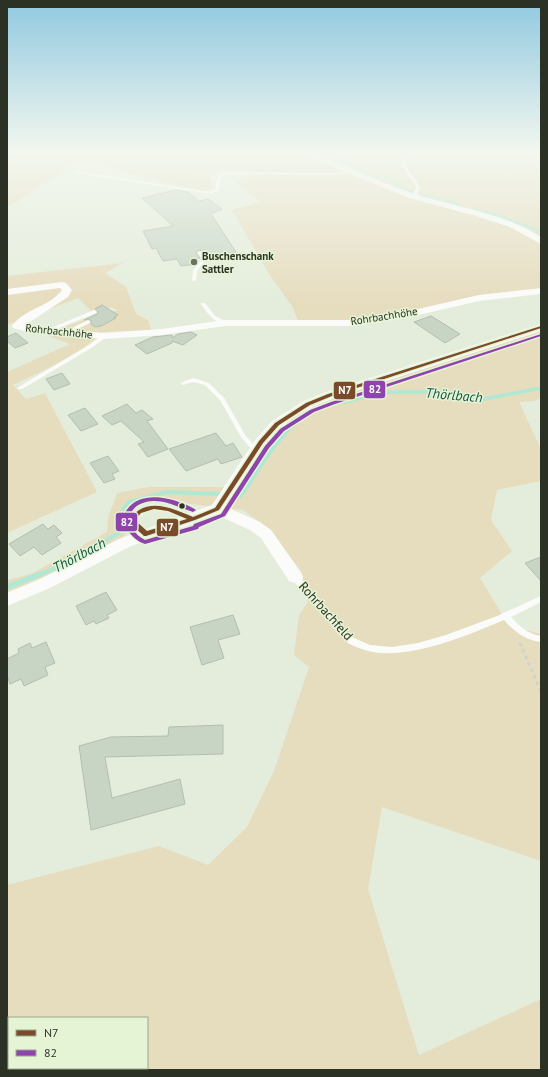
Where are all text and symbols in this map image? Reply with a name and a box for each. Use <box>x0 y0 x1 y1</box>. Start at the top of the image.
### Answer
place label: Buschenschank Sattler <box>202 249 274 276</box>
marker: Buschenschank Sattler <box>189 257 199 267</box>
street label: Rohrbachhöhe <box>350 304 419 328</box>
street label: Rohrbachhöhe <box>25 321 94 342</box>
line badge: 82 <box>363 380 386 399</box>
line badge: N7 <box>333 381 356 400</box>
text: 82 <box>369 382 381 396</box>
text: N7 <box>338 383 352 397</box>
water label: Thörlbach <box>425 384 483 406</box>
unlabelled marker <box>177 501 187 511</box>
line badge: 82 <box>115 512 138 532</box>
text: 82 <box>121 515 133 529</box>
line badge: N7 <box>156 518 179 537</box>
text: N7 <box>160 520 174 534</box>
water label: Thörlbach <box>49 534 109 576</box>
street label: Rohrbachfeld <box>295 578 357 644</box>
legend <box>8 1017 148 1069</box>
text: N7 <box>44 1025 59 1040</box>
text: 82 <box>44 1045 57 1060</box>

